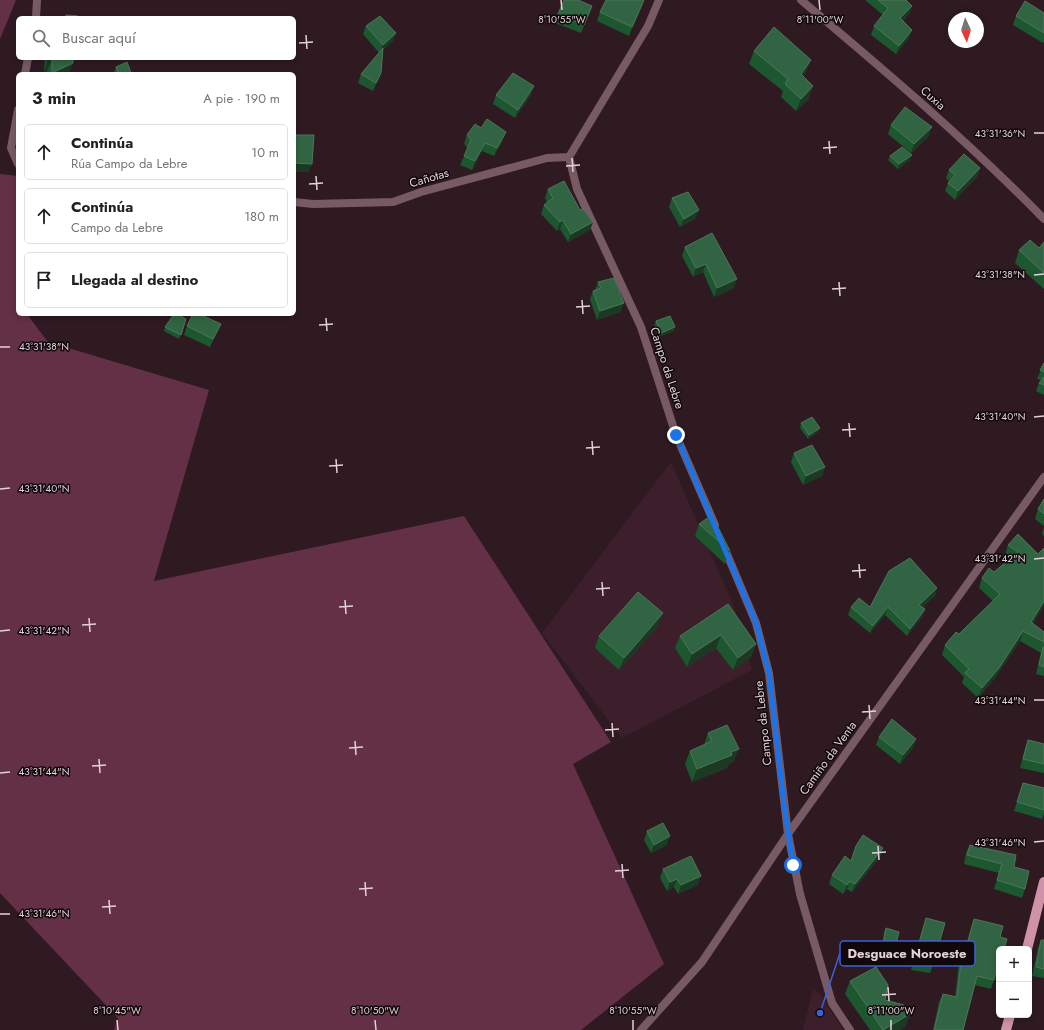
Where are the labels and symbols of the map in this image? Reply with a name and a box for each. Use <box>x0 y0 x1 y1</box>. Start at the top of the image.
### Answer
text: 8°10'55"W <box>538 12 586 27</box>
text: 8°11'00"W <box>797 12 843 27</box>
north arrow <box>948 12 984 48</box>
street label: Cuxia <box>916 82 950 114</box>
text: 43°31'36"N <box>975 126 1025 141</box>
street label: Cañotas <box>407 164 451 192</box>
text: 43°31'38"N <box>975 267 1025 282</box>
street label: Campo da Lebre <box>645 325 689 411</box>
text: 43°31'38"N <box>19 339 69 354</box>
text: 43°31'40"N <box>974 409 1026 424</box>
route end <box>667 426 685 444</box>
text: 43°31'40"N <box>18 481 70 496</box>
text: 43°31'42"N <box>975 551 1025 566</box>
text: 43°31'42"N <box>19 623 69 638</box>
street label: Campo da Lebre <box>750 680 776 766</box>
text: 43°31'44"N <box>975 693 1025 708</box>
street label: Camiño da Venta <box>795 717 861 799</box>
text: 43°31'44"N <box>19 764 69 779</box>
text: 43°31'46"N <box>975 835 1025 850</box>
route start <box>784 856 802 874</box>
text: 43°31'46"N <box>19 906 69 921</box>
callout: Desguace Noroeste <box>840 941 975 966</box>
text: Desguace Noroeste <box>848 944 967 963</box>
text: 8°10'45"W <box>93 1003 141 1018</box>
text: 8°10'50"W <box>351 1003 399 1018</box>
text: 8°10'55"W <box>609 1003 657 1018</box>
text: 8°11'00"W <box>868 1003 914 1018</box>

